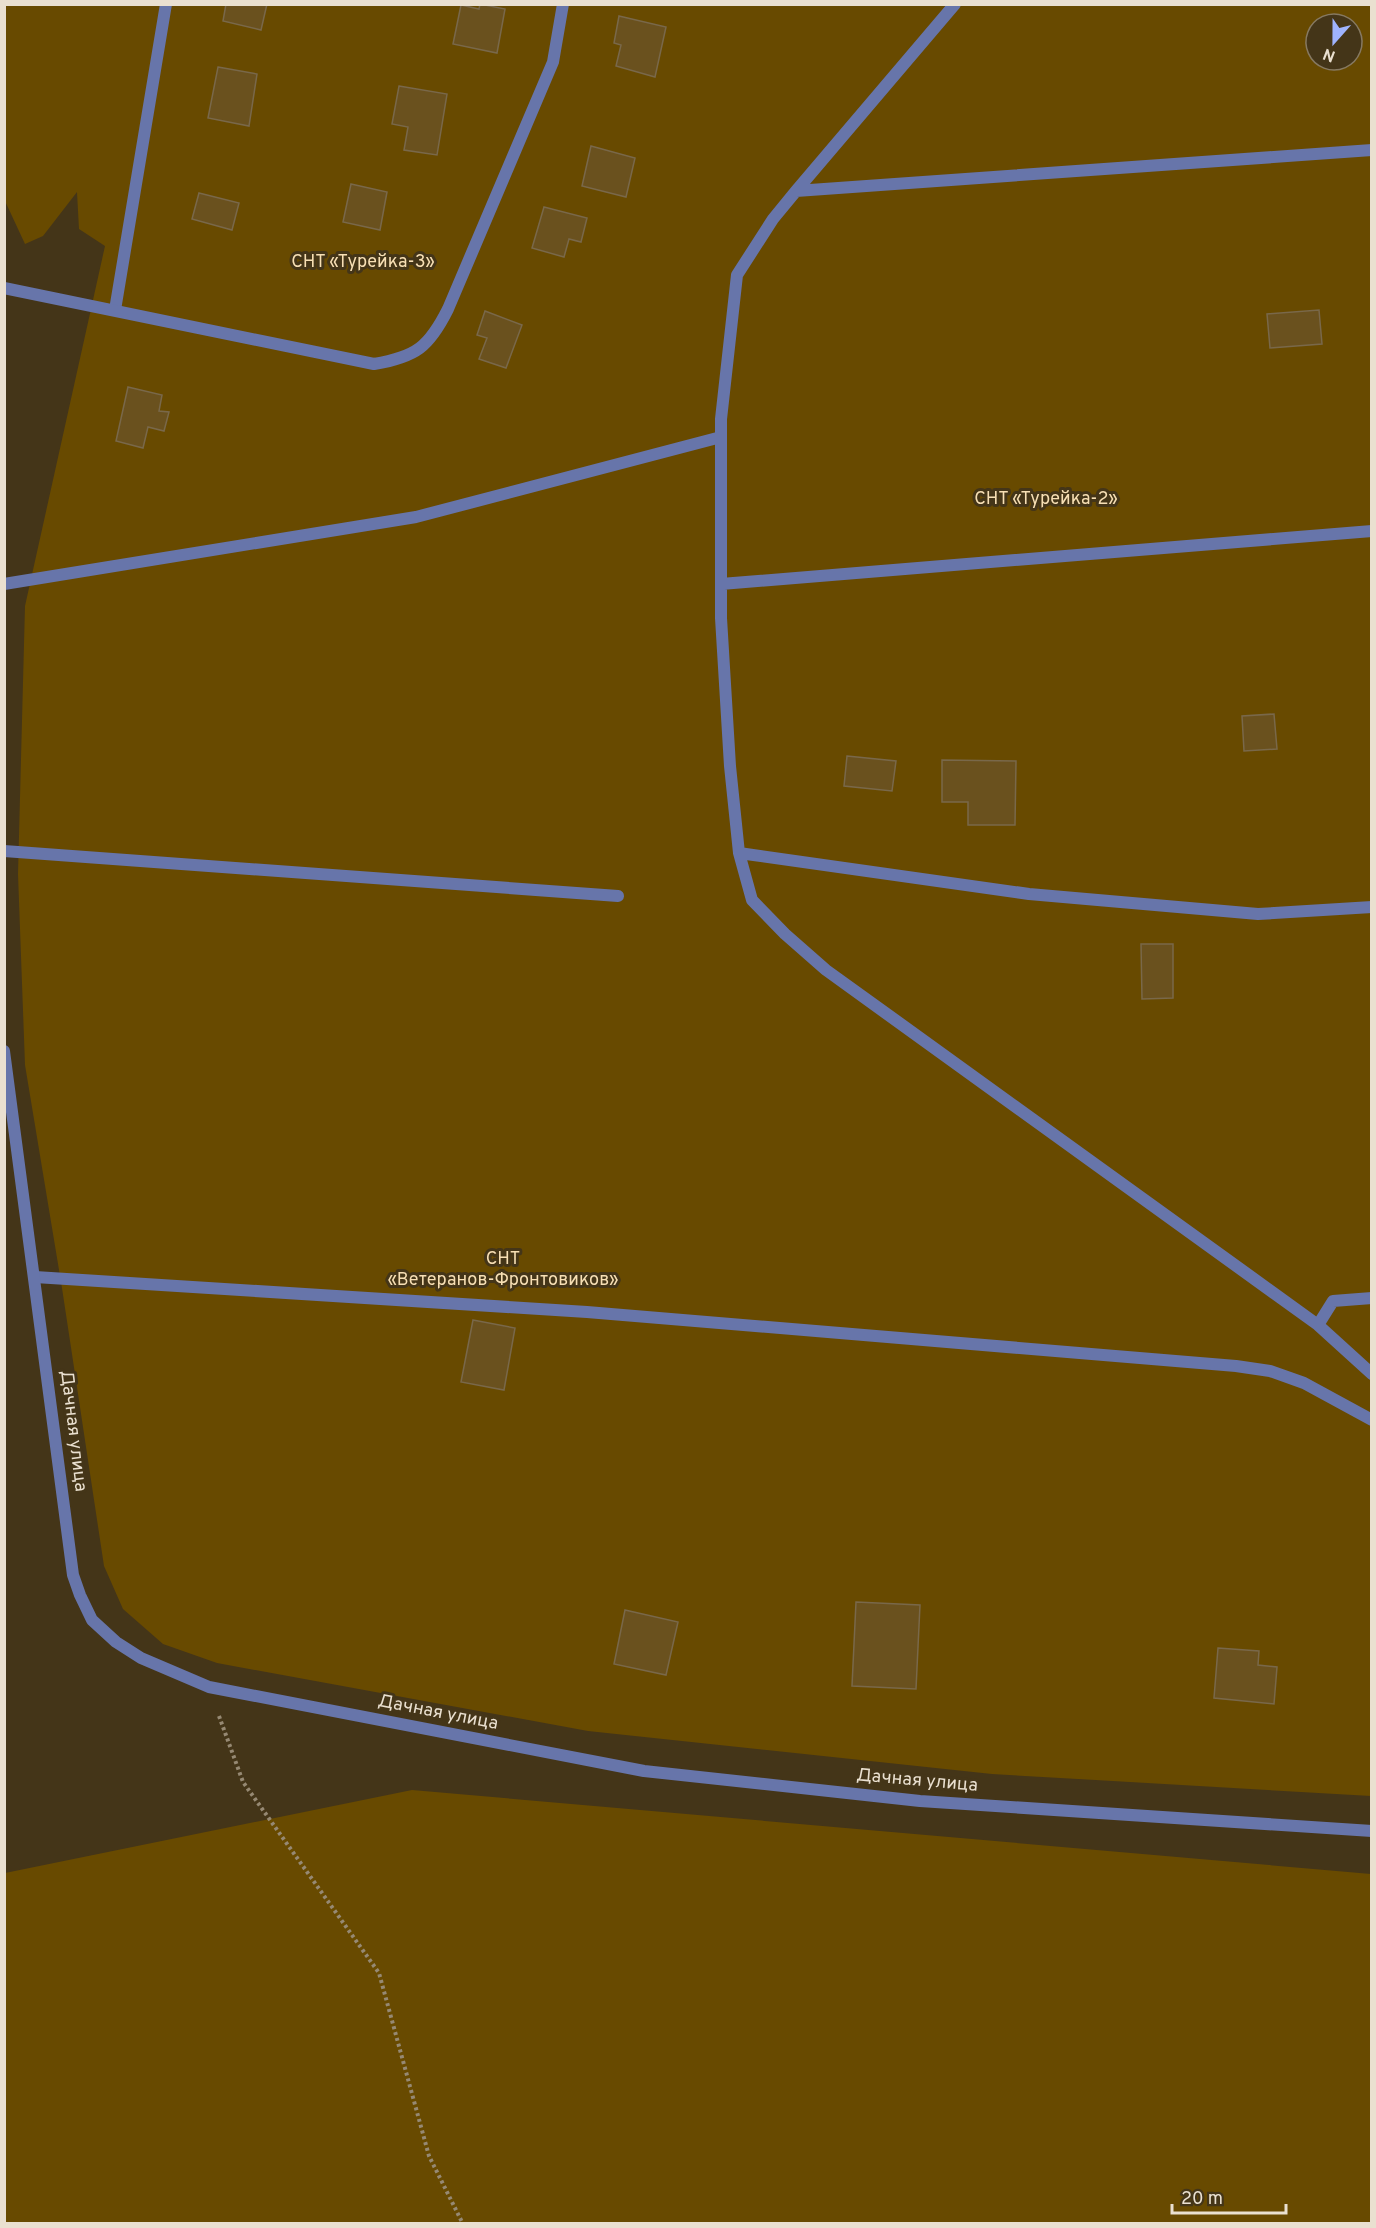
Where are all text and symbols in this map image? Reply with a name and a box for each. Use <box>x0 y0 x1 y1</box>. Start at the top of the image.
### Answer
north arrow <box>1304 12 1364 72</box>
text: N <box>1320 43 1338 66</box>
park label: СНТ «Турейка-3» <box>291 251 435 274</box>
park label: СНТ «Турейка-2» <box>974 488 1118 511</box>
park label: СНТ «Ветеранов-Фронтовиков» <box>387 1248 619 1292</box>
street label: Дачная улица <box>54 1369 92 1493</box>
street label: Дачная улица <box>376 1690 500 1736</box>
street label: Дачная улица <box>855 1764 979 1798</box>
scale bar <box>1172 2177 1286 2215</box>
text: 20 m <box>1181 2188 1223 2211</box>

